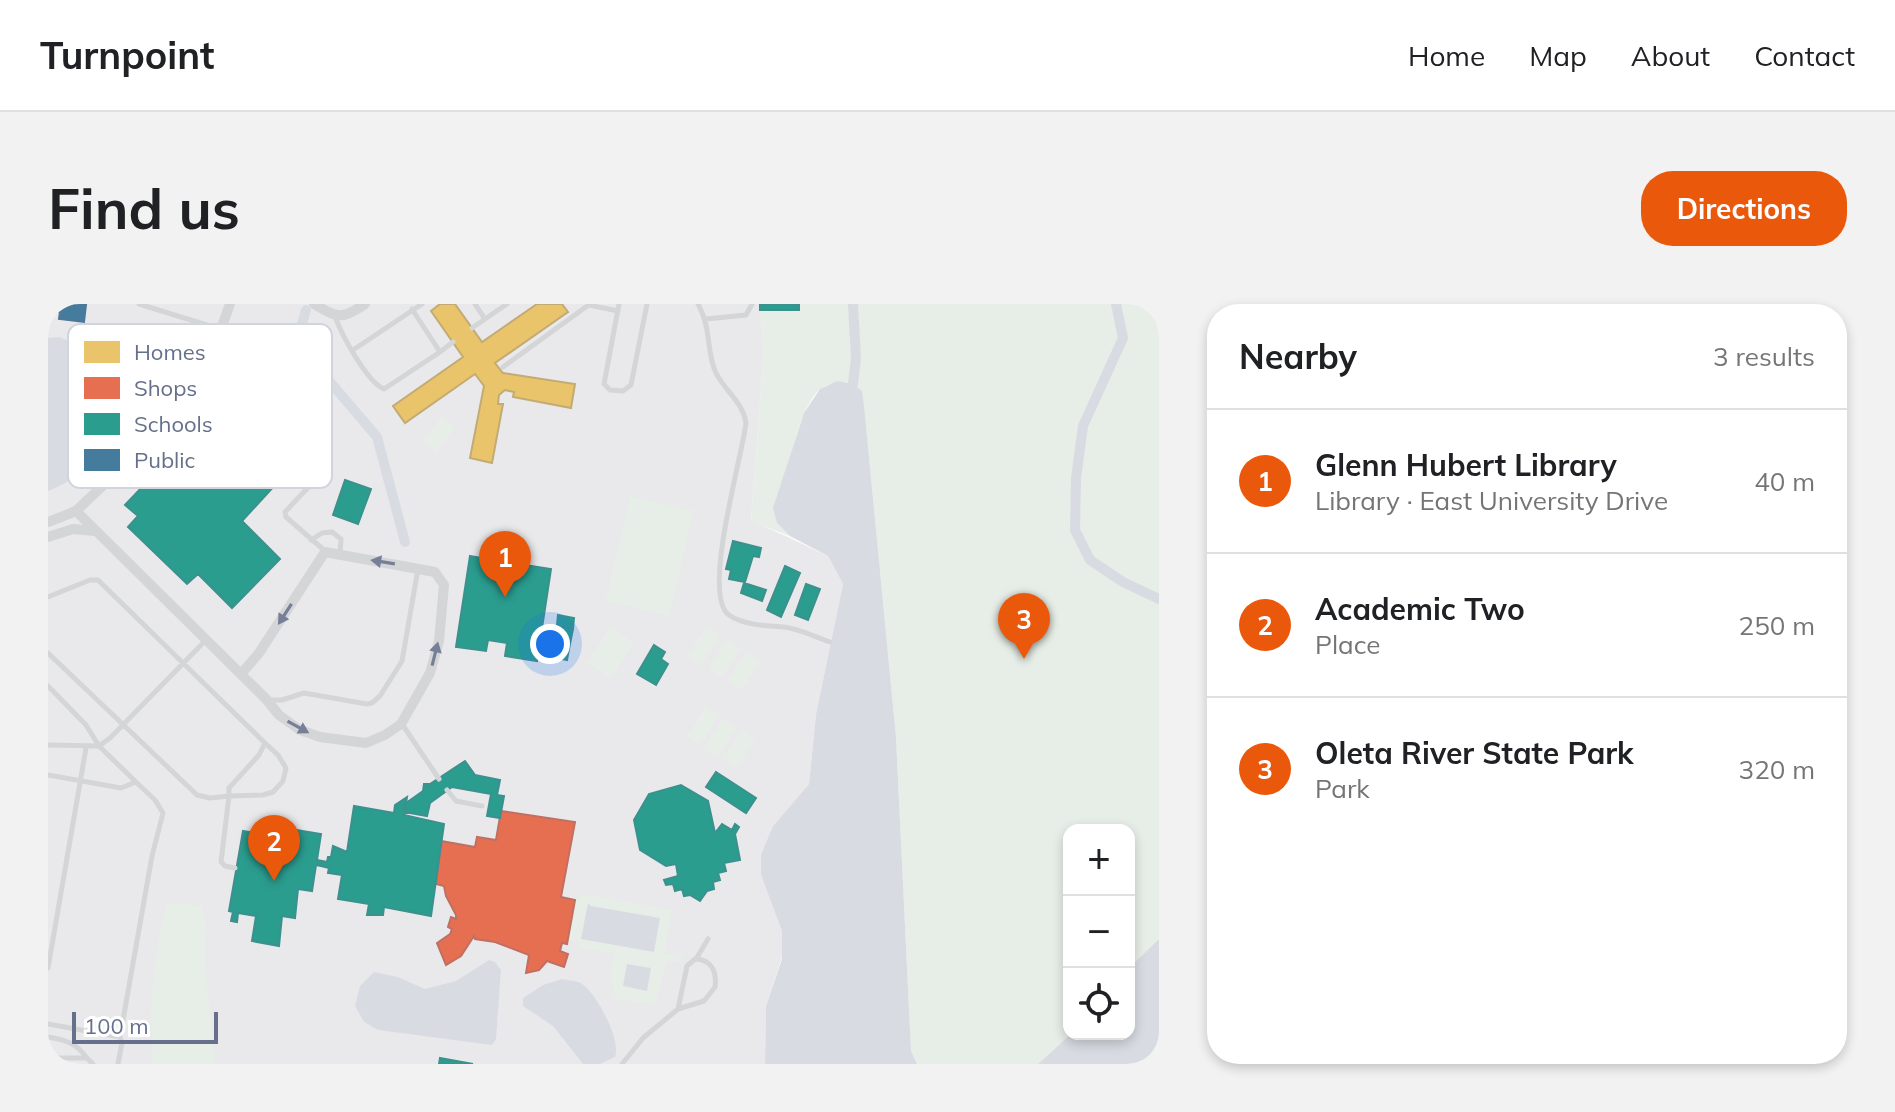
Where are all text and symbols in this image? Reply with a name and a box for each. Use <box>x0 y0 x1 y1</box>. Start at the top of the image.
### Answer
text: Turnpoint <box>40 31 214 79</box>
text: Home <box>1408 38 1485 73</box>
text: Map <box>1529 38 1587 73</box>
text: About <box>1631 38 1710 73</box>
text: Contact <box>1754 38 1855 73</box>
button: Directions <box>1641 171 1847 246</box>
text: Find us <box>48 173 240 243</box>
legend <box>68 324 332 488</box>
text: Nearby <box>1239 335 1357 378</box>
text: Homes <box>134 338 206 366</box>
text: 3 results <box>1713 340 1815 373</box>
text: Shops <box>134 374 197 402</box>
text: Schools <box>134 410 213 438</box>
text: Public <box>134 446 196 474</box>
text: Glenn Hubert Library <box>1315 446 1617 484</box>
text: 1 <box>1257 465 1273 498</box>
text: 40 m <box>1754 465 1815 498</box>
text: Library · East University Drive <box>1315 484 1668 517</box>
pin: 1 <box>479 531 531 597</box>
one-way arrow <box>370 555 395 568</box>
text: Academic Two <box>1315 590 1525 628</box>
pin: 3 <box>998 593 1050 659</box>
one-way arrow <box>278 603 292 625</box>
text: 2 <box>1257 609 1273 642</box>
text: 250 m <box>1739 609 1815 642</box>
your location <box>530 624 570 664</box>
text: Place <box>1315 628 1380 661</box>
one-way arrow <box>430 641 442 666</box>
one-way arrow <box>287 719 309 733</box>
text: Oleta River State Park <box>1315 734 1634 772</box>
text: 3 <box>1257 753 1273 786</box>
text: 320 m <box>1739 753 1815 786</box>
text: Park <box>1315 772 1370 805</box>
pin: 2 <box>248 815 300 881</box>
map controls <box>1063 824 1135 1040</box>
button: + <box>1063 824 1135 896</box>
button: − <box>1063 896 1135 968</box>
button: locate <box>1063 968 1135 1040</box>
scale bar <box>72 1008 218 1044</box>
text: 100 m <box>84 1012 149 1040</box>

